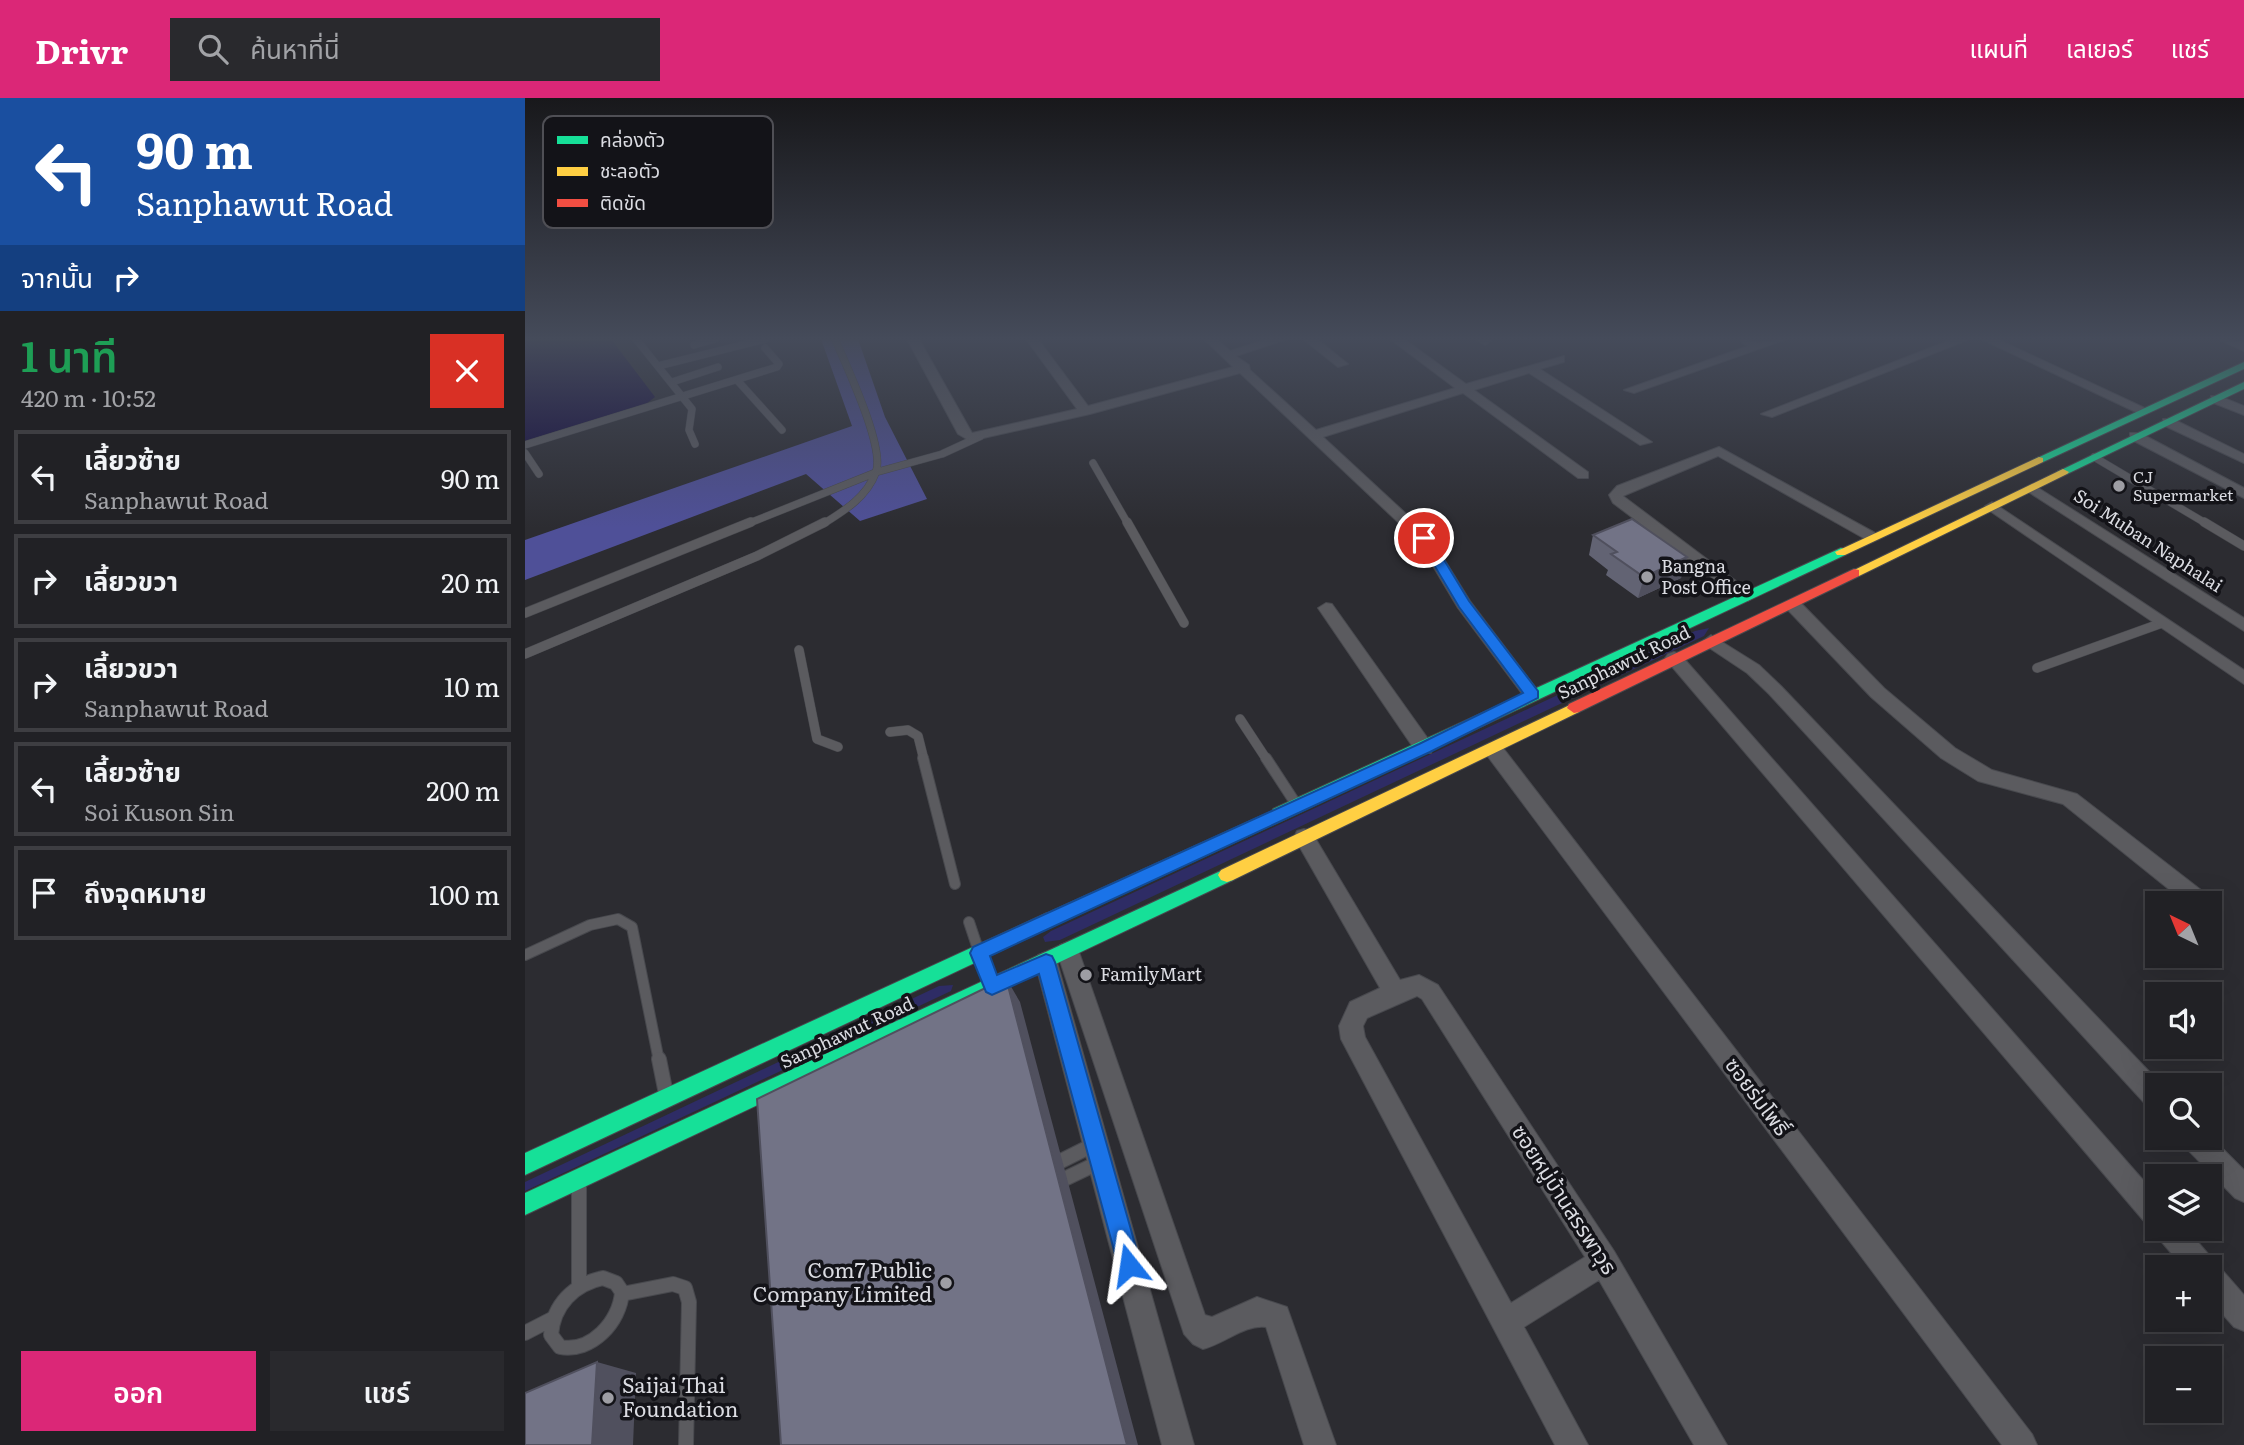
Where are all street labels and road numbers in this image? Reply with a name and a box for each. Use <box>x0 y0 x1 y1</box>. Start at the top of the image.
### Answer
street label: Soi Muban Naphalai <box>2069 481 2229 598</box>
street label: Sanphawut Road <box>1552 618 1694 705</box>
street label: Sanphawut Road <box>775 989 918 1074</box>
street label: ซอยร่มโพธิ์ <box>1719 1050 1799 1142</box>
street label: ซอยหมู่บ้านสรรพาวุธ <box>1506 1118 1626 1280</box>

